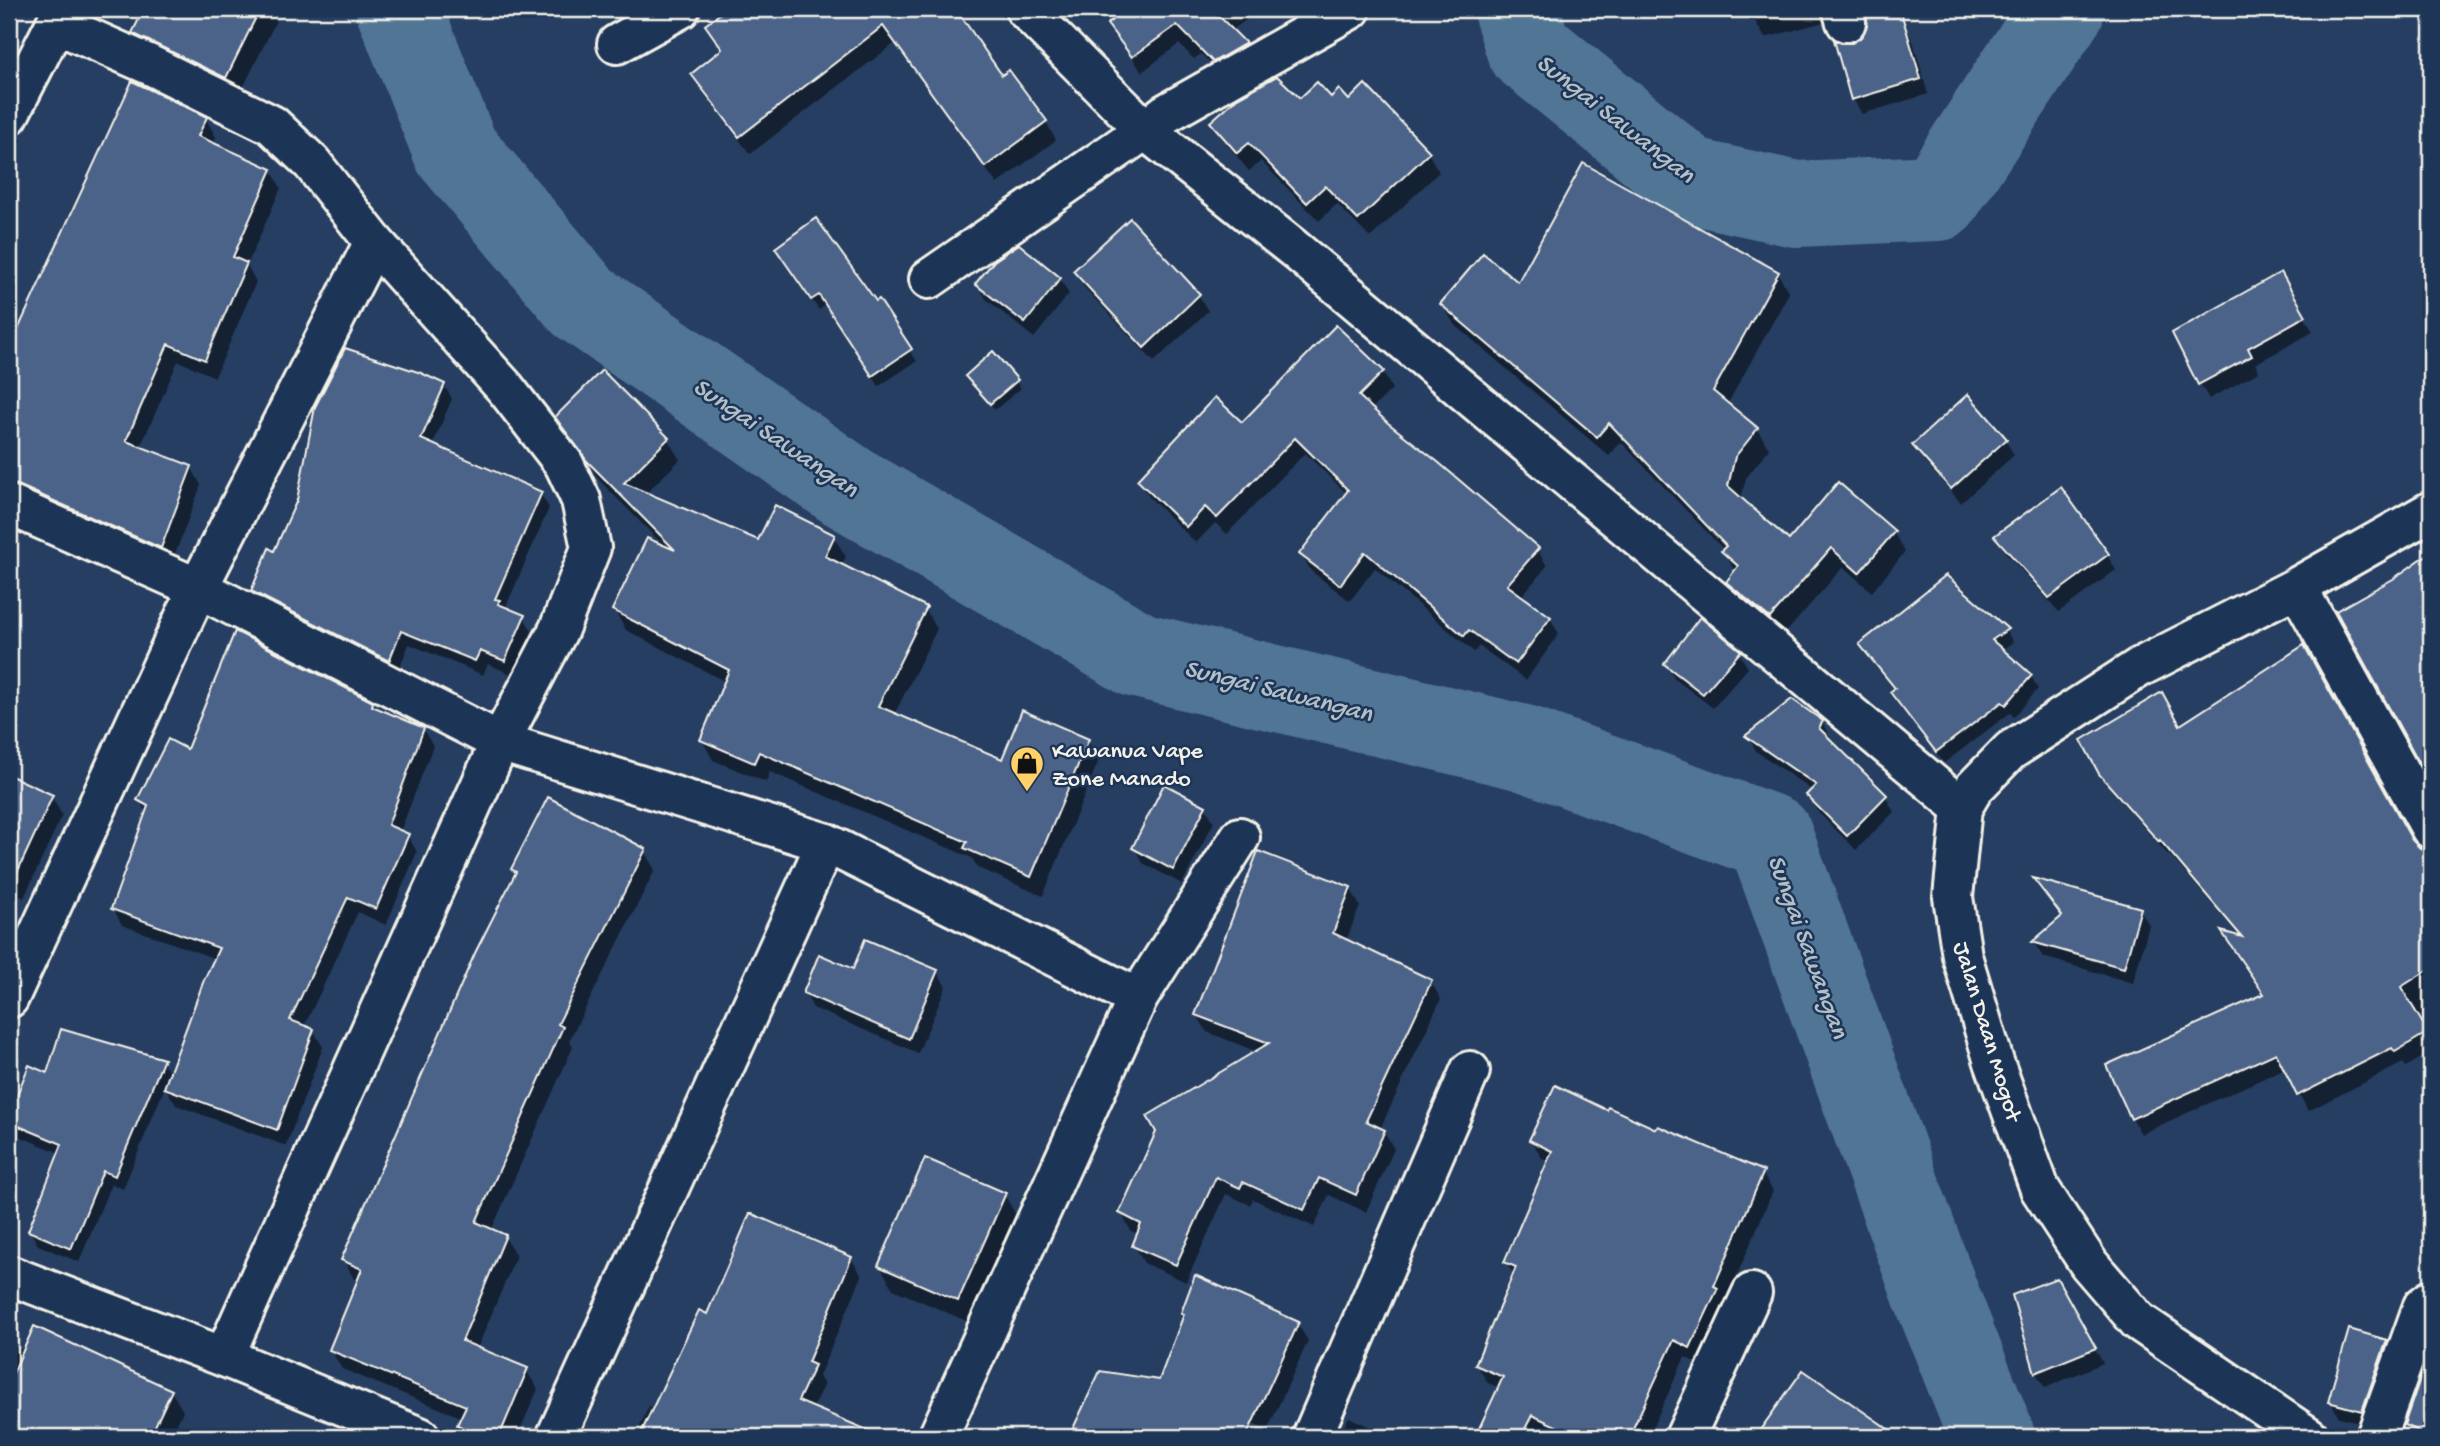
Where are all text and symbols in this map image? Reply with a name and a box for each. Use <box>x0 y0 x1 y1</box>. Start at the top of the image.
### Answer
water label: Sungai Sawangan <box>1529 49 1700 192</box>
water label: Sungai Sawangan <box>686 373 864 507</box>
water label: Sungai Sawangan <box>1181 655 1376 732</box>
place label: Kawanua Vape Zone Manado <box>1052 738 1204 795</box>
shop icon: Kawanua Vape Zone Manado <box>1008 744 1046 793</box>
water label: Sungai Sawangan <box>1758 852 1854 1044</box>
street label: Jalan Daan Mogot <box>1945 939 2027 1127</box>

